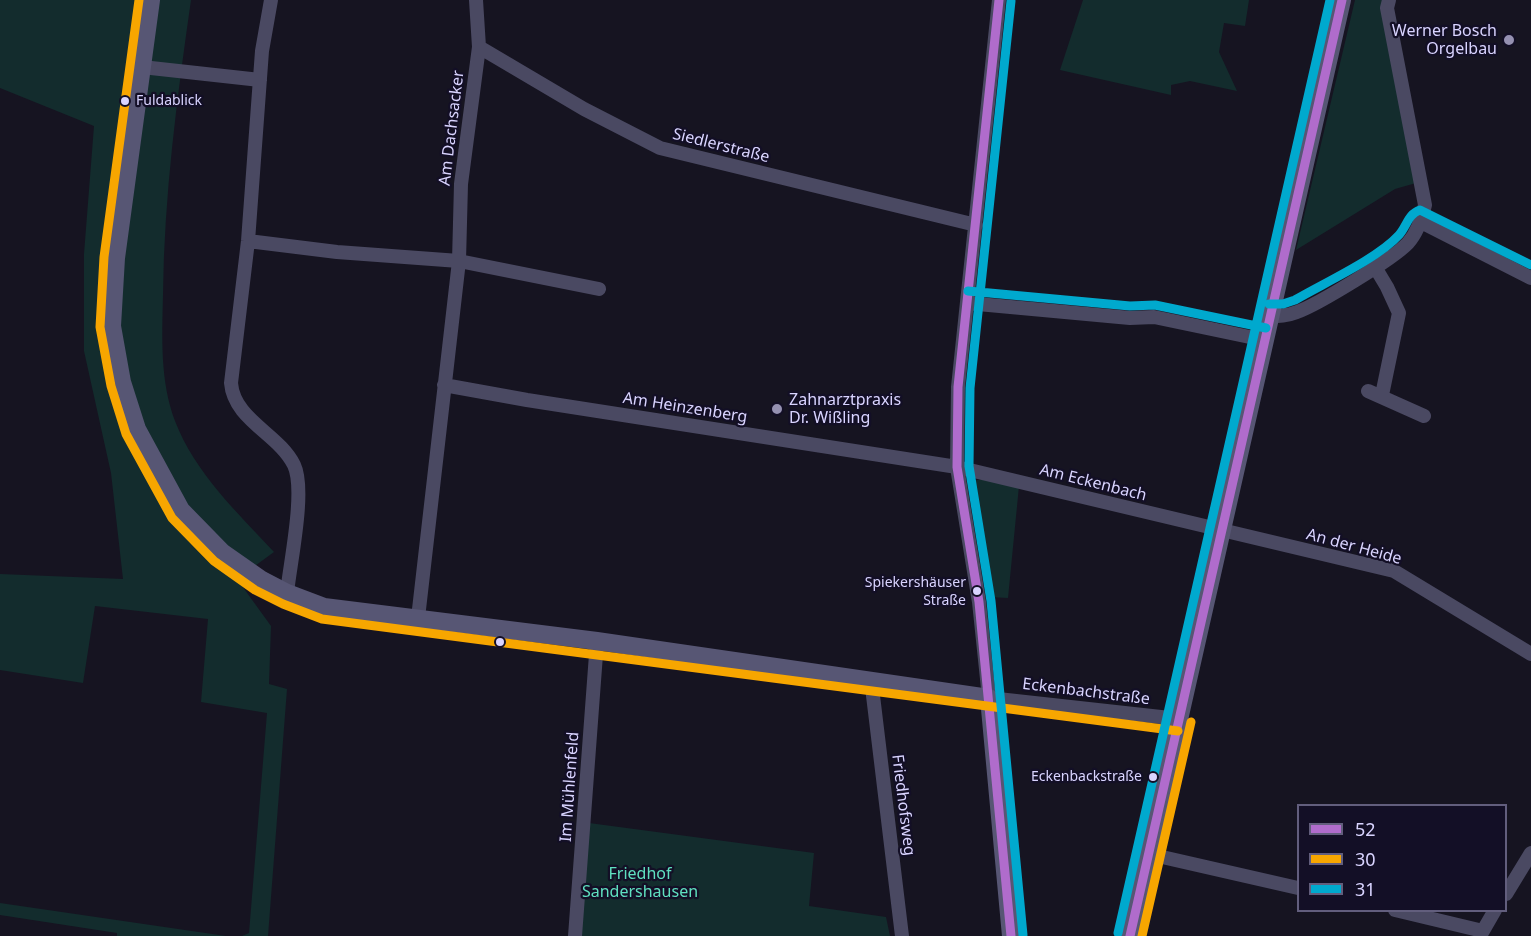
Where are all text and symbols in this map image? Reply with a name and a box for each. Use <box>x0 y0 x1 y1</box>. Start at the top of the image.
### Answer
place label: Werner Bosch Orgelbau <box>1392 21 1497 59</box>
marker: Werner Bosch Orgelbau <box>1502 33 1516 47</box>
street label: Am Dachsacker <box>435 69 469 187</box>
place label: Fuldablick <box>136 93 202 109</box>
marker: Fuldablick <box>119 95 131 107</box>
street label: Siedlerstraße <box>670 125 772 167</box>
street label: Am Heinzenberg <box>621 389 749 427</box>
place label: Zahnarztpraxis Dr. Wißling <box>789 390 901 428</box>
marker: Zahnarztpraxis Dr. Wißling <box>770 402 784 416</box>
street label: Am Eckenbach <box>1037 460 1149 506</box>
street label: An der Heide <box>1304 525 1404 569</box>
place label: Spiekershäuser Straße <box>865 575 966 608</box>
marker: Spiekershäuser Straße <box>971 585 983 597</box>
unlabelled marker <box>494 636 506 648</box>
street label: Eckenbachstraße <box>1021 675 1151 709</box>
street label: Im Mühlenfeld <box>557 731 583 843</box>
street label: Friedhofsweg <box>887 753 919 857</box>
place label: Eckenbackstraße <box>1031 769 1142 785</box>
marker: Eckenbackstraße <box>1147 771 1159 783</box>
legend <box>1297 804 1507 912</box>
text: 52 <box>1355 817 1376 841</box>
text: 30 <box>1355 847 1376 871</box>
park label: Friedhof Sandershausen <box>582 864 698 902</box>
text: 31 <box>1355 877 1376 901</box>

